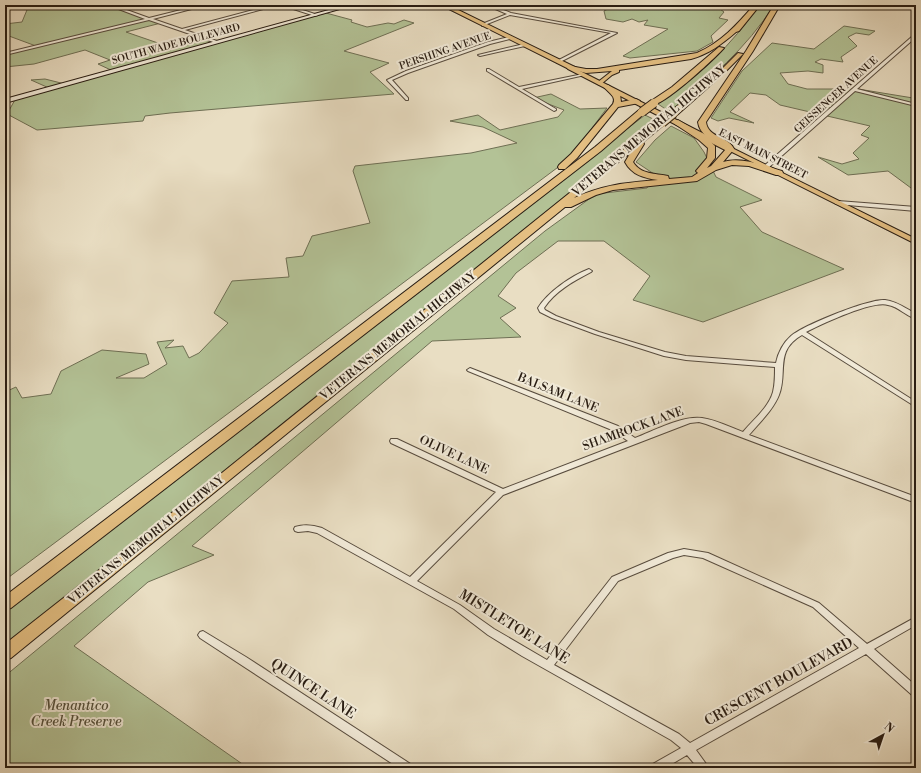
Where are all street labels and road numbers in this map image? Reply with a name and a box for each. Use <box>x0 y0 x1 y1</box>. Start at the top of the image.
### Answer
street label: SOUTH WADE BOULEVARD <box>110 21 242 67</box>
street label: PERSHING AVENUE <box>397 30 493 72</box>
street label: GEISSENGER AVENUE <box>792 54 880 136</box>
street label: VETERANS MEMORIAL HIGHWAY <box>568 61 730 201</box>
street label: EAST MAIN STREET <box>717 126 809 182</box>
street label: VETERANS MEMORIAL HIGHWAY <box>316 268 480 404</box>
street label: BALSAM LANE <box>514 370 601 416</box>
street label: SHAMROCK LANE <box>580 404 686 454</box>
street label: OLIVE LANE <box>417 432 491 478</box>
street label: VETERANS MEMORIAL HIGHWAY <box>64 472 228 608</box>
street label: MISTLETOE LANE <box>455 586 573 668</box>
street label: CRESCENT BOULEVARD <box>701 633 857 730</box>
street label: QUINCE LANE <box>267 655 359 723</box>

